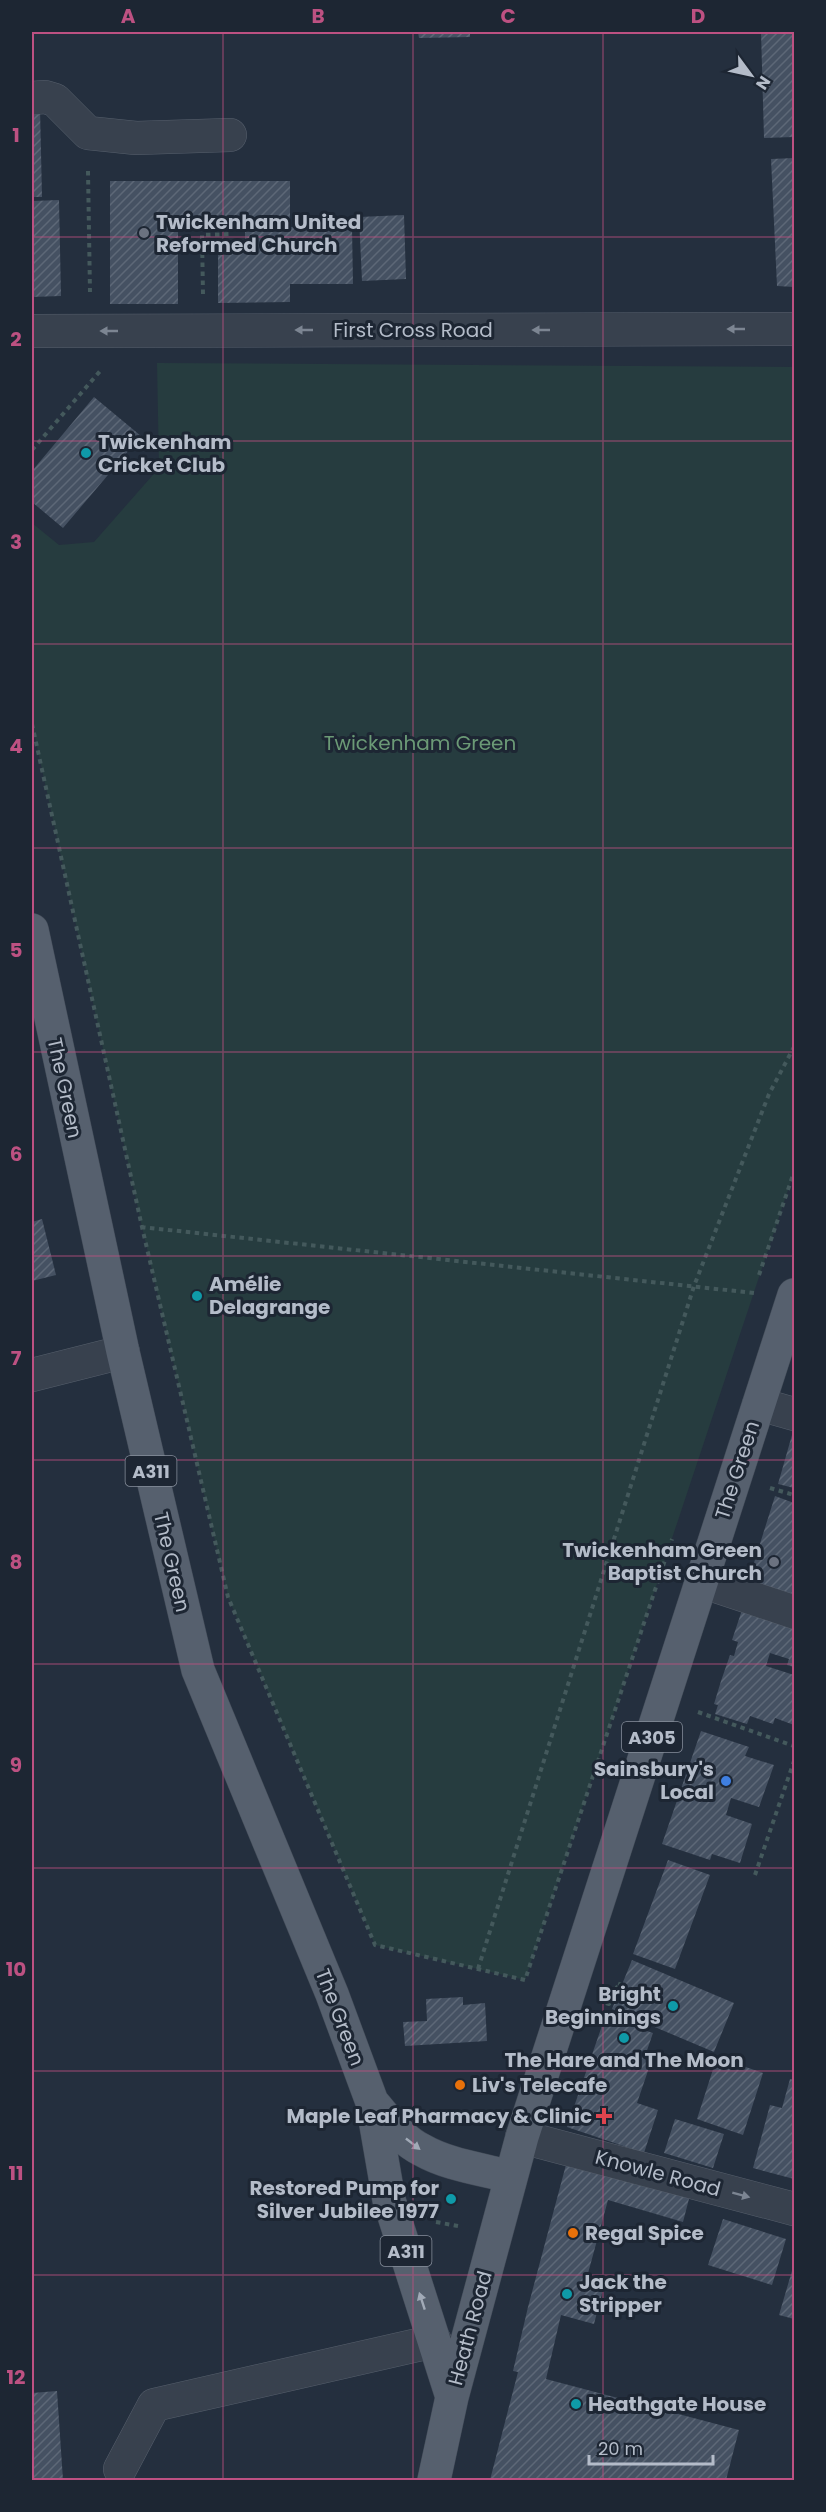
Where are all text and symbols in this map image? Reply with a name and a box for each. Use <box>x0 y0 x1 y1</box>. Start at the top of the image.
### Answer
text: A <box>121 2 136 30</box>
text: B <box>311 2 325 30</box>
text: C <box>500 2 516 30</box>
text: D <box>691 2 705 30</box>
north arrow <box>721 45 781 105</box>
text: N <box>750 72 776 94</box>
text: 1 <box>12 121 20 149</box>
place label: Twickenham United Reformed Church <box>156 208 361 259</box>
marker: Twickenham United Reformed Church <box>137 226 151 240</box>
street label: First Cross Road <box>333 316 493 344</box>
one-way arrow <box>727 324 746 334</box>
text: 2 <box>10 325 22 353</box>
one-way arrow <box>295 325 314 335</box>
one-way arrow <box>532 325 551 335</box>
one-way arrow <box>100 326 119 336</box>
place label: Twickenham Cricket Club <box>98 428 232 479</box>
marker: Twickenham Cricket Club <box>79 446 93 460</box>
text: 3 <box>10 528 22 556</box>
park label: Twickenham Green <box>324 729 516 757</box>
text: 4 <box>9 732 23 760</box>
text: 5 <box>10 936 23 964</box>
street label: The Green <box>41 1035 89 1141</box>
text: 6 <box>10 1140 22 1168</box>
place label: Amélie Delagrange <box>209 1270 330 1321</box>
marker: Amélie Delagrange <box>190 1289 204 1303</box>
text: 7 <box>11 1344 22 1372</box>
street label: The Green <box>708 1417 766 1523</box>
road number: A311 <box>126 1456 176 1486</box>
street label: The Green <box>147 1509 197 1615</box>
place label: Twickenham Green Baptist Church <box>562 1536 762 1587</box>
text: 8 <box>10 1548 22 1576</box>
marker: Twickenham Green Baptist Church <box>767 1555 781 1569</box>
road number: A305 <box>622 1722 682 1752</box>
text: 9 <box>10 1751 22 1779</box>
place label: Sainsbury's Local <box>594 1755 714 1806</box>
marker: Sainsbury's Local <box>719 1774 733 1788</box>
text: 10 <box>6 1955 26 1983</box>
street label: The Green <box>309 1964 371 2070</box>
place label: Bright Beginnings <box>545 1980 661 2031</box>
marker: Bright Beginnings <box>666 1999 680 2013</box>
marker: The Hare and The Moon <box>617 2031 631 2045</box>
place label: The Hare and The Moon <box>504 2046 744 2074</box>
place label: Liv's Telecafe <box>472 2071 607 2099</box>
marker: Liv's Telecafe <box>453 2078 467 2092</box>
place label: Maple Leaf Pharmacy & Clinic <box>287 2102 592 2130</box>
marker: Maple Leaf Pharmacy & Clinic <box>597 2109 611 2123</box>
one-way arrow <box>405 2137 420 2149</box>
street label: Knowle Road <box>592 2143 724 2203</box>
text: 11 <box>8 2159 24 2187</box>
place label: Restored Pump for Silver Jubilee 1977 <box>249 2174 439 2225</box>
one-way arrow <box>732 2191 750 2200</box>
marker: Restored Pump for Silver Jubilee 1977 <box>444 2192 458 2206</box>
place label: Regal Spice <box>585 2219 704 2247</box>
marker: Regal Spice <box>566 2226 580 2240</box>
road number: A311 <box>380 2236 432 2266</box>
street label: Heath Road <box>441 2268 499 2388</box>
place label: Jack the Stripper <box>579 2268 667 2319</box>
marker: Jack the Stripper <box>560 2287 574 2301</box>
one-way arrow <box>417 2292 426 2310</box>
text: 12 <box>7 2363 25 2391</box>
place label: Heathgate House <box>588 2390 766 2418</box>
marker: Heathgate House <box>569 2397 583 2411</box>
scale bar <box>589 2428 714 2466</box>
text: 20 m <box>598 2436 643 2461</box>

